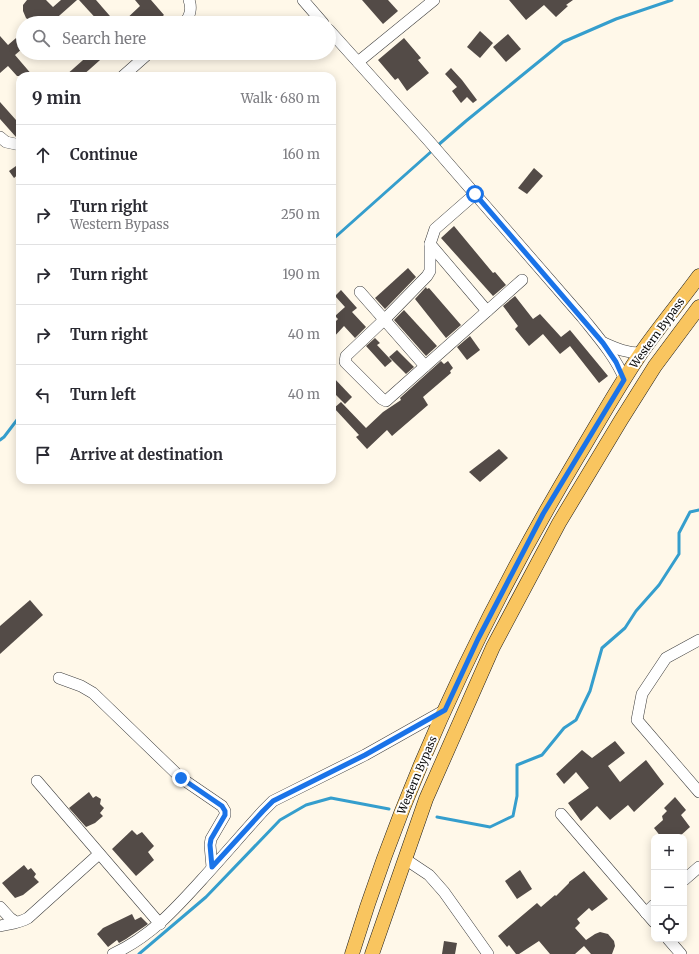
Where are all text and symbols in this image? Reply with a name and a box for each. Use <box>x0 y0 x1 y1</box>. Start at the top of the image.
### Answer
search box <box>16 16 336 60</box>
icon: search <box>30 27 52 49</box>
text: Search here <box>62 29 146 48</box>
text: 9 min <box>32 87 81 109</box>
text: Walk · 680 m <box>241 90 320 107</box>
icon: ahead <box>32 144 54 166</box>
text: Continue <box>70 145 138 164</box>
text: 160 m <box>282 146 320 163</box>
route start <box>466 185 484 203</box>
text: Turn right <box>70 197 148 216</box>
icon: right <box>32 204 54 226</box>
text: 250 m <box>281 206 320 223</box>
text: Western Bypass <box>70 216 169 233</box>
icon: right <box>32 264 54 286</box>
text: Turn right <box>70 265 148 284</box>
text: 190 m <box>283 266 320 283</box>
street label: Western Bypass <box>626 295 687 372</box>
icon: right <box>32 324 54 346</box>
text: Turn right <box>70 325 148 344</box>
text: 40 m <box>288 326 320 343</box>
icon: left <box>32 384 54 406</box>
text: Turn left <box>70 385 136 404</box>
text: 40 m <box>288 386 320 403</box>
icon: arrive <box>32 444 54 466</box>
text: Arrive at destination <box>70 445 223 464</box>
street label: Western Bypass <box>394 734 440 817</box>
route end <box>172 769 190 787</box>
map controls <box>651 834 687 942</box>
button: + <box>651 834 687 870</box>
button: − <box>651 870 687 906</box>
button: locate <box>651 906 687 942</box>

